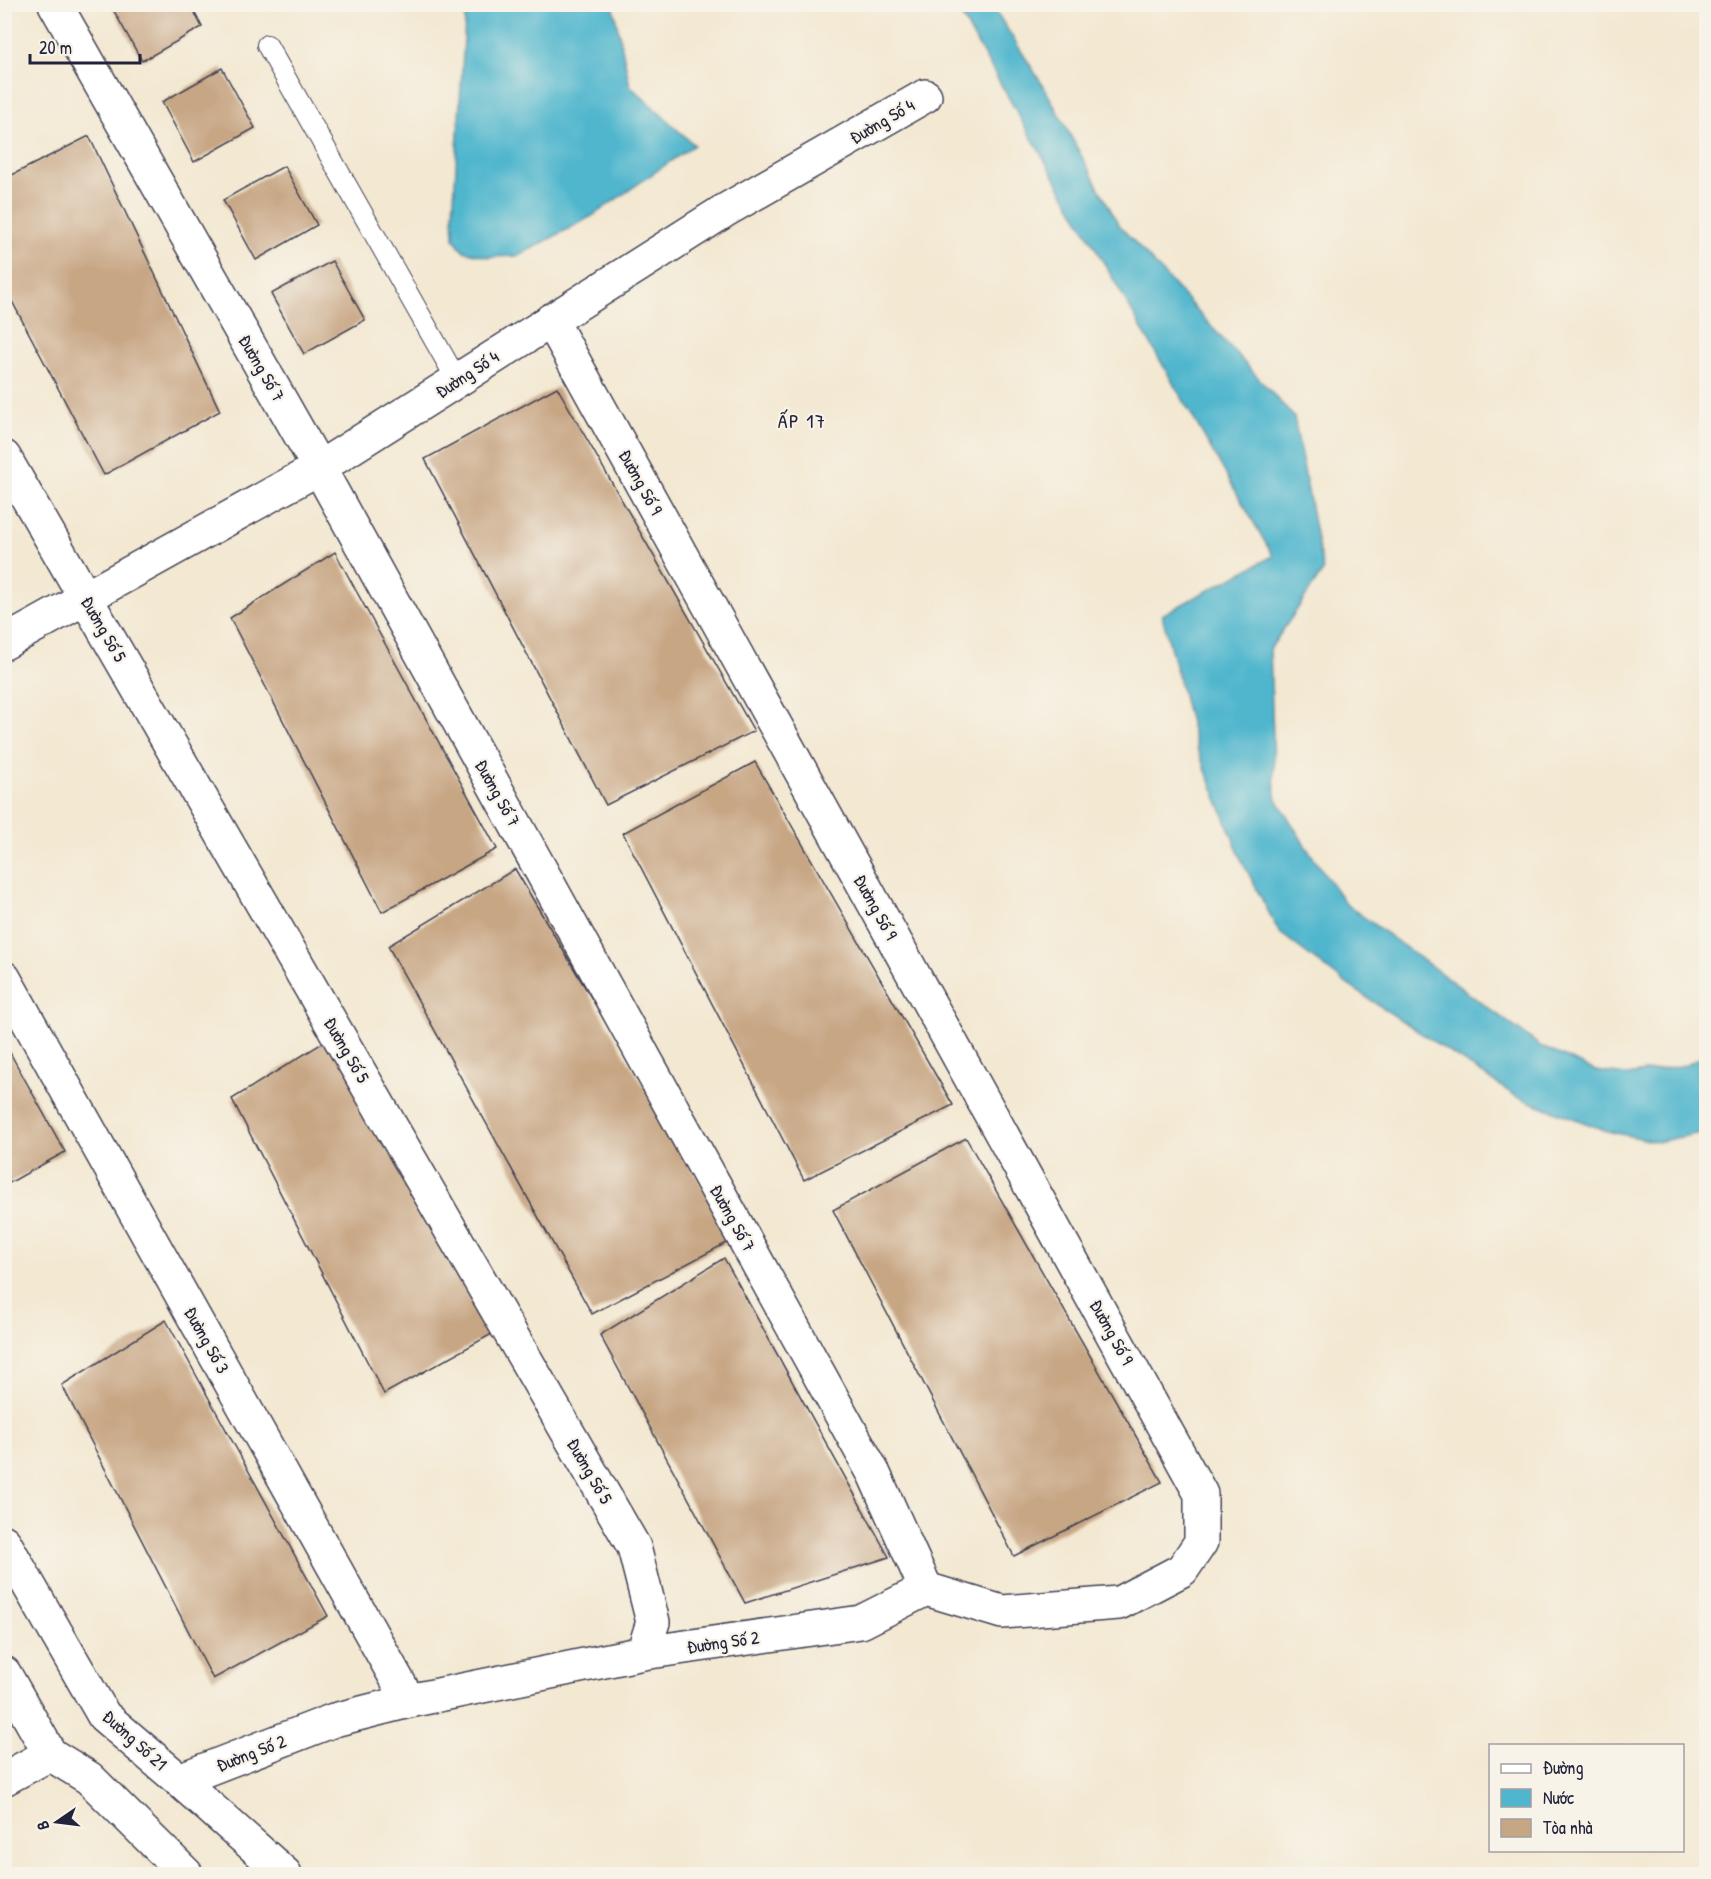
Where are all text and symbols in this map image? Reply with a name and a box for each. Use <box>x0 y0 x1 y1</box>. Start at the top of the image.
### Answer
scale bar <box>30 27 140 65</box>
text: 20 m <box>39 35 72 60</box>
street label: Đường Số 4 <box>845 92 919 150</box>
street label: Đường Số 7 <box>233 330 291 406</box>
street label: Đường Số 4 <box>430 344 504 404</box>
district label: ẤP 17 <box>778 407 826 434</box>
street label: Đường Số 9 <box>613 445 669 519</box>
street label: Đường Số 5 <box>75 592 133 667</box>
street label: Đường Số 7 <box>469 755 527 831</box>
street label: Đường Số 9 <box>848 870 904 944</box>
street label: Đường Số 5 <box>318 1013 376 1088</box>
street label: Đường Số 7 <box>704 1180 762 1256</box>
street label: Đường Số 9 <box>1084 1295 1140 1369</box>
street label: Đường Số 3 <box>179 1302 235 1378</box>
street label: Đường Số 5 <box>561 1434 619 1509</box>
street label: Đường Số 2 <box>685 1624 761 1659</box>
street label: Đường Số 21 <box>97 1704 173 1776</box>
street label: Đường Số 2 <box>213 1728 290 1778</box>
legend <box>1489 1744 1684 1852</box>
text: Đường <box>1543 1755 1584 1780</box>
text: Nước <box>1543 1785 1574 1810</box>
north arrow <box>27 1792 87 1852</box>
text: Tòa nhà <box>1543 1815 1593 1840</box>
text: B <box>31 1819 54 1832</box>

